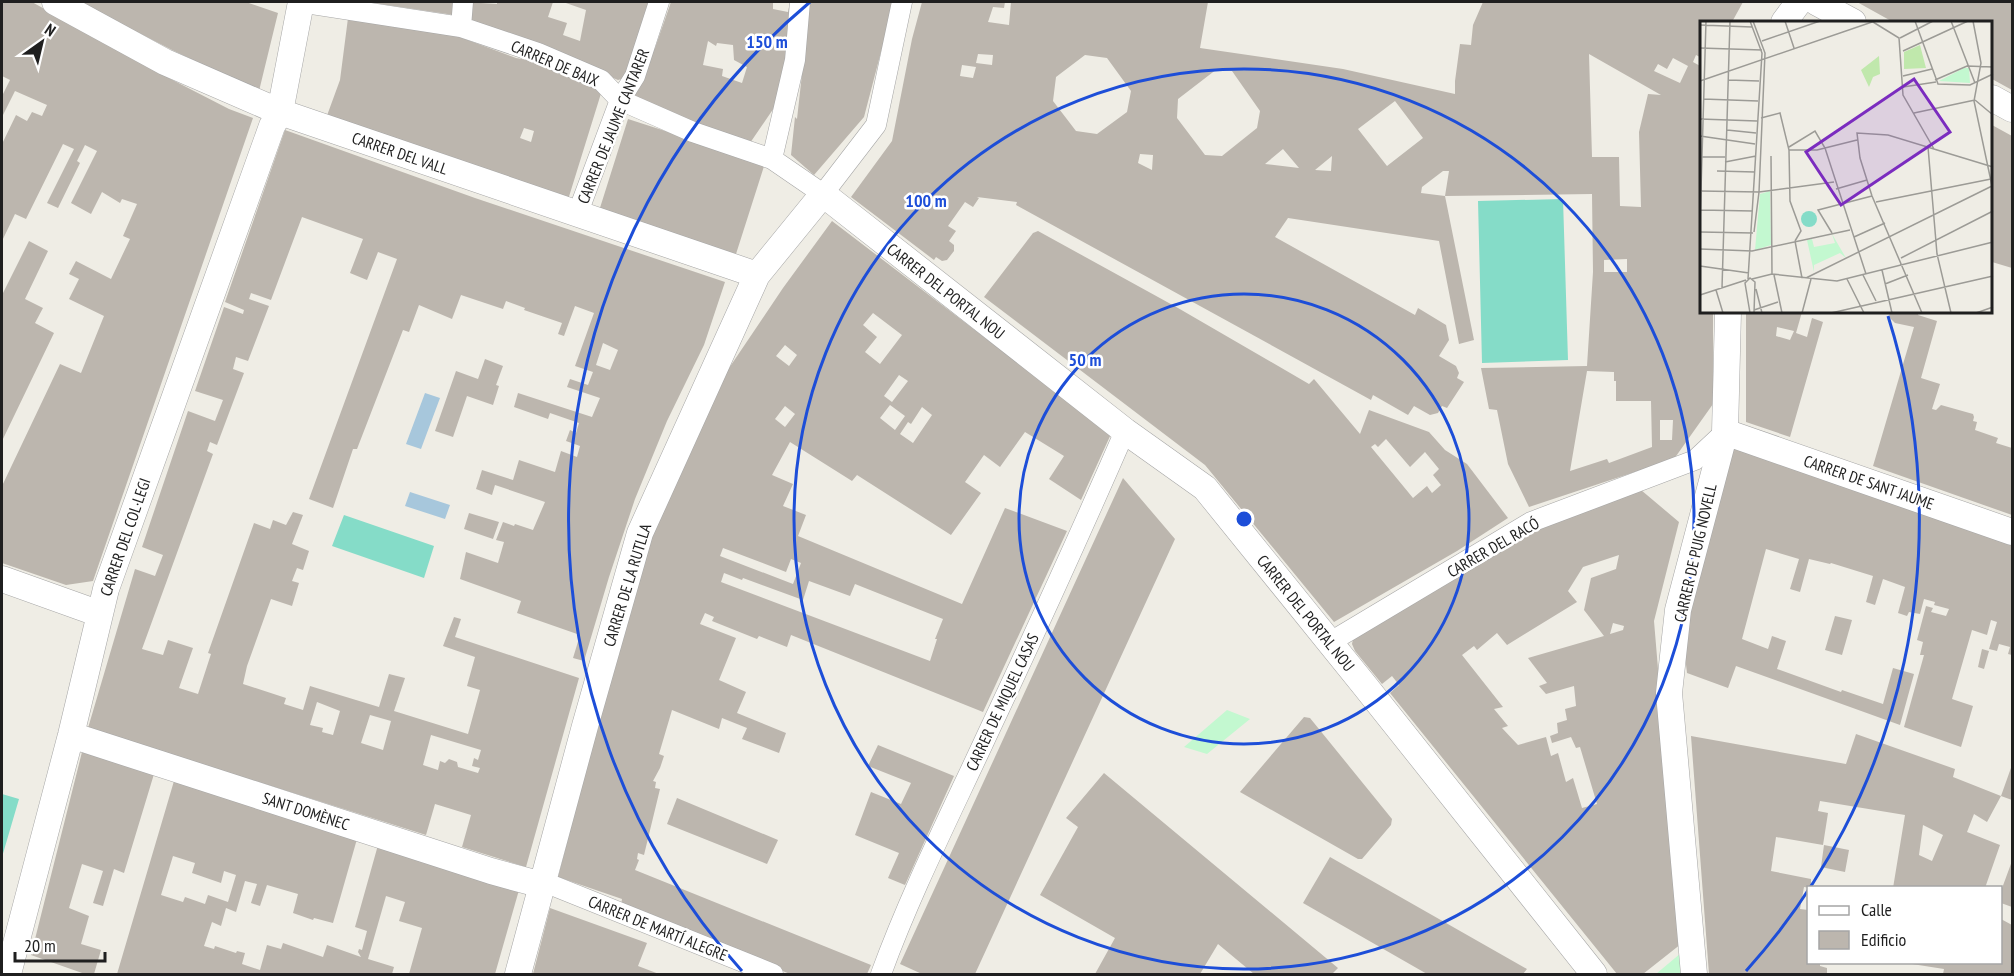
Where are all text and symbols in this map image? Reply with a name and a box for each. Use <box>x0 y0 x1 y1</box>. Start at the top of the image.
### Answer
north arrow <box>12 12 72 72</box>
text: N <box>41 19 60 40</box>
inset map <box>1700 21 1993 314</box>
text: 150 m <box>746 30 788 53</box>
street label: CARRER DE BAIX <box>508 36 602 90</box>
street label: CARRER DE JAUME CANTARER <box>573 45 653 207</box>
street label: CARRER DEL VALL <box>350 127 451 179</box>
text: 100 m <box>905 189 947 212</box>
street label: CARRER DEL PORTAL NOU <box>883 239 1009 343</box>
text: 50 m <box>1069 348 1101 371</box>
street label: CARRER DE SANT JAUME <box>1801 450 1937 514</box>
street label: CARRER DEL COL·LEGI <box>95 475 155 599</box>
street label: CARRER DE PUIG NOVELL <box>1669 481 1721 624</box>
centre of rings <box>1234 509 1254 529</box>
street label: CARRER DEL RACÓ <box>1443 513 1543 581</box>
street label: CARRER DE LA RUTLLA <box>599 521 655 649</box>
street label: CARRER DEL PORTAL NOU <box>1253 551 1359 675</box>
street label: CARRER DE MIQUEL CASAS <box>961 630 1043 774</box>
street label: SANT DOMÈNEC <box>260 788 352 834</box>
legend <box>1807 886 2002 964</box>
street label: CARRER DE MARTÍ ALEGRE <box>585 891 731 965</box>
text: Calle <box>1861 898 1892 921</box>
scale bar <box>15 925 105 963</box>
text: Edificio <box>1861 928 1907 951</box>
text: 20 m <box>24 934 56 957</box>

